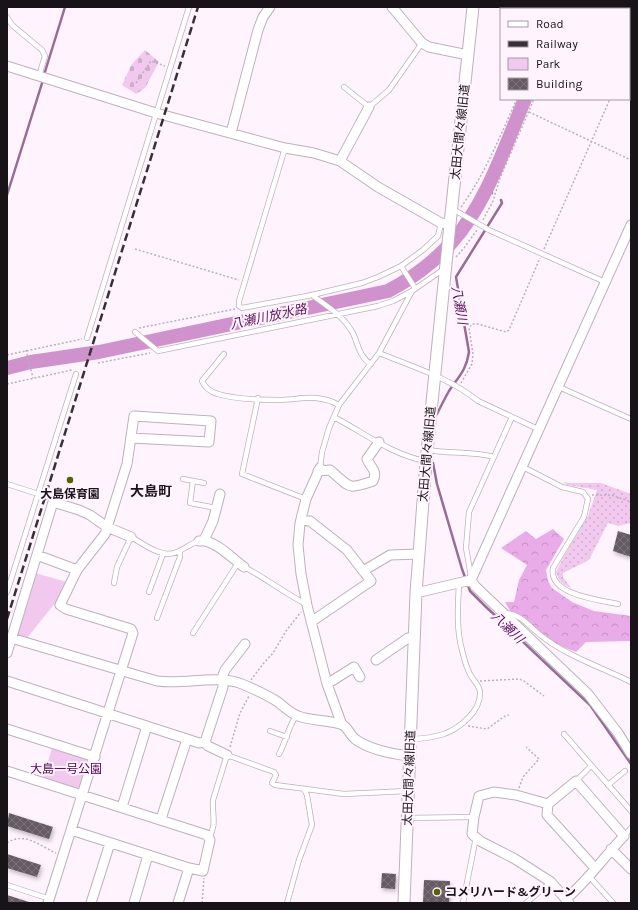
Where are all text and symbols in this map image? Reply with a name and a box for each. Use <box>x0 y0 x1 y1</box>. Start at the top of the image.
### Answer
legend <box>500 8 630 100</box>
text: Road <box>536 17 564 31</box>
text: Railway <box>536 37 578 51</box>
text: Park <box>536 57 561 71</box>
text: Building <box>536 77 583 91</box>
street label: 太田大間々線旧道 <box>448 84 472 180</box>
water label: 八瀬川 <box>449 285 471 328</box>
water label: 八瀬川放水路 <box>228 301 309 332</box>
street label: 太田大間々線旧道 <box>416 406 438 502</box>
marker: 大島保育園 <box>65 475 75 485</box>
district label: 大島町 <box>130 483 172 500</box>
place label: 大島保育園 <box>40 487 100 501</box>
water label: 八瀬川 <box>488 608 528 648</box>
street label: 太田大間々線旧道 <box>400 730 418 826</box>
park label: 大島一号公園 <box>30 762 102 776</box>
place label: コメリハード&グリーン <box>445 885 576 899</box>
marker: コメリハード&グリーン <box>432 887 442 897</box>

